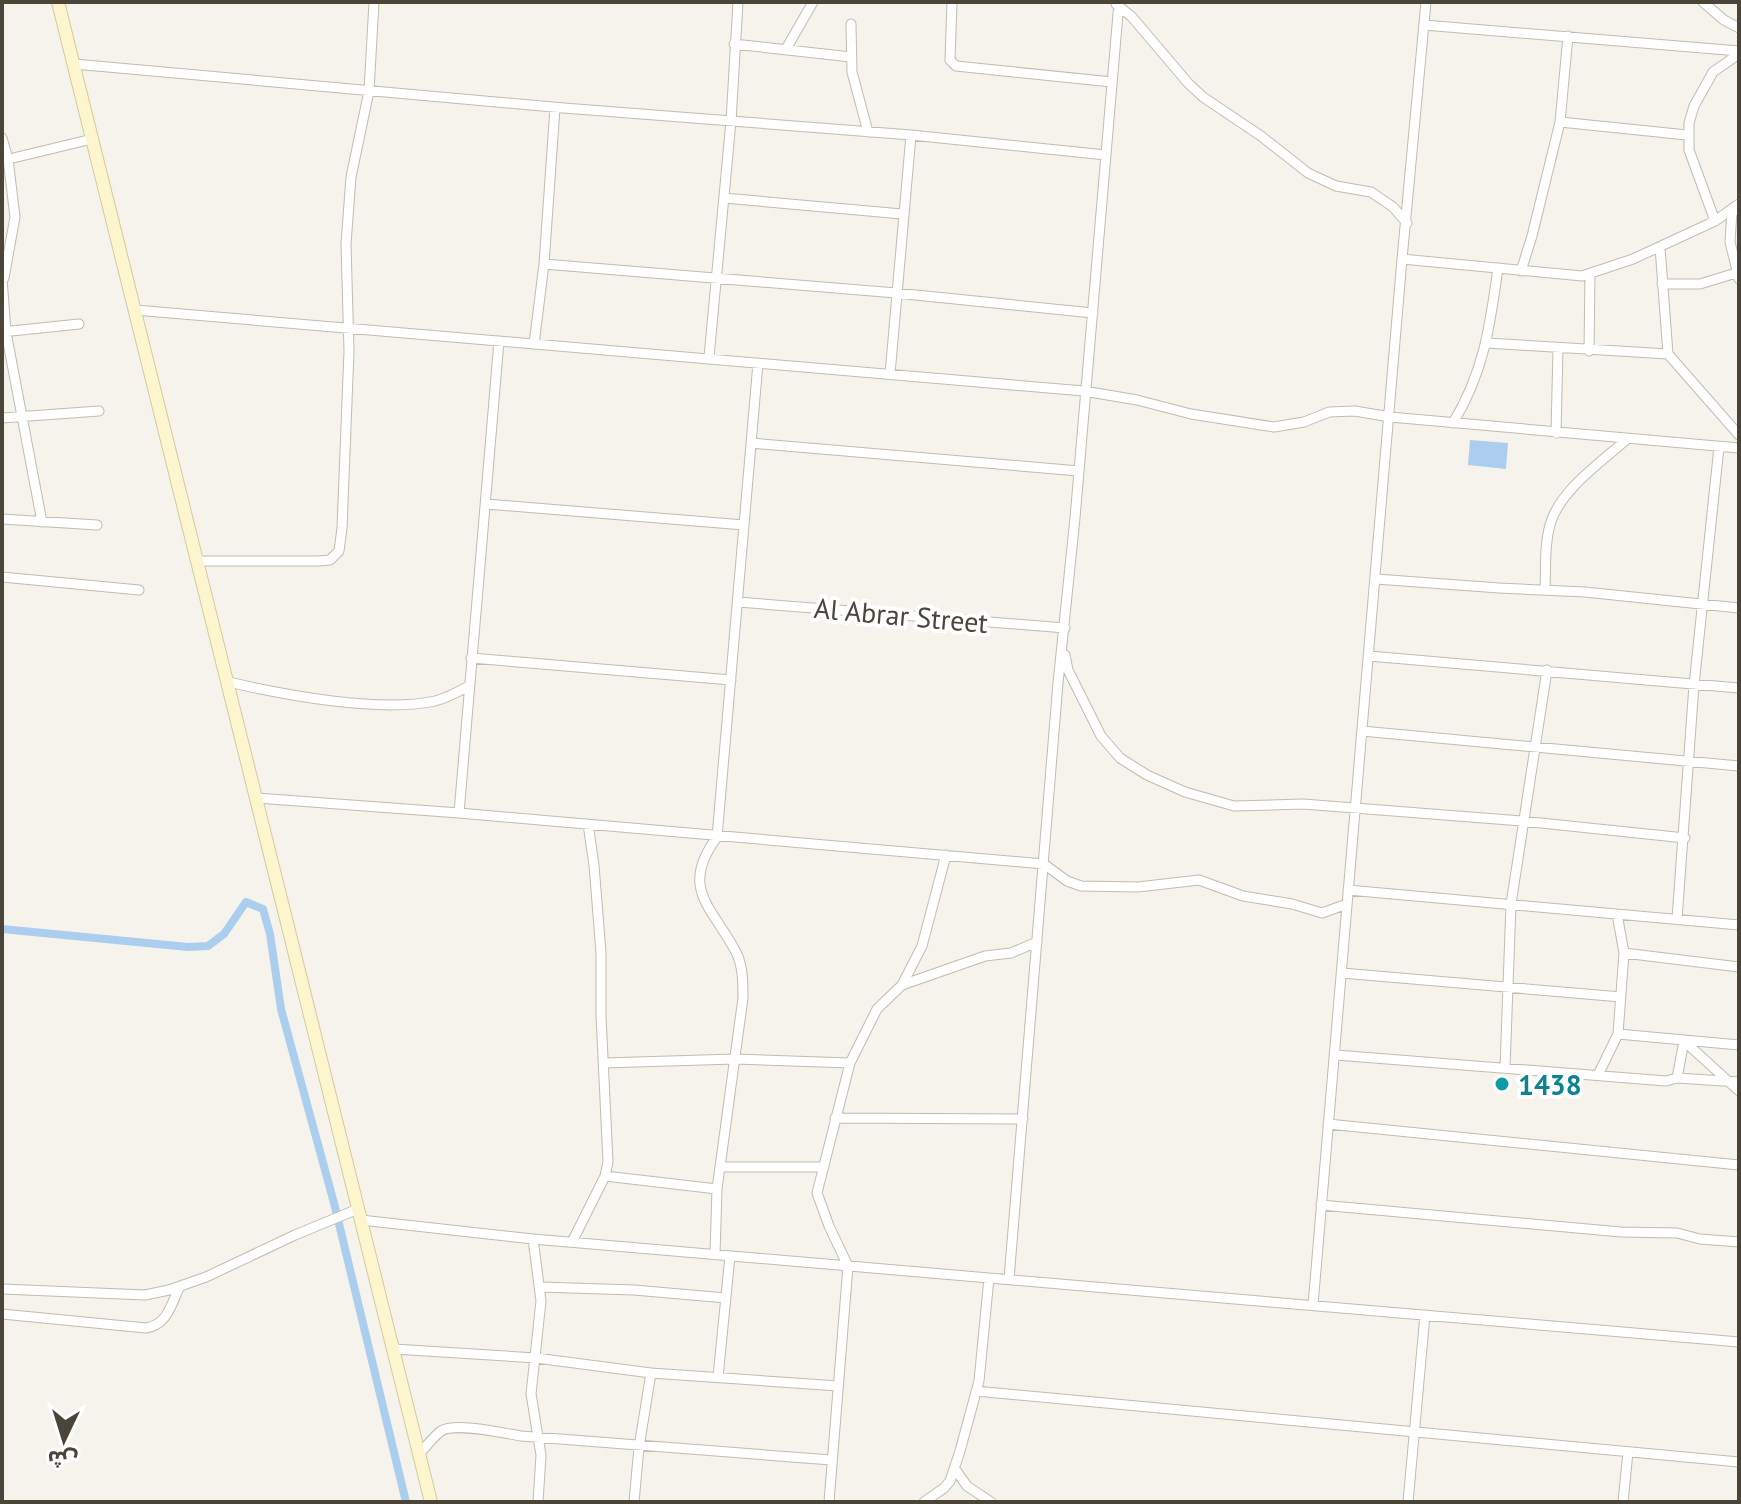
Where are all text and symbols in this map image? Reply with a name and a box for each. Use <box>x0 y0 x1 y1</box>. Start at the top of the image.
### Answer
street label: Al Abrar Street <box>812 589 990 641</box>
place label: 1438 <box>1518 1066 1582 1103</box>
marker: 1438 <box>1493 1075 1511 1093</box>
north arrow <box>24 1400 104 1480</box>
text: ش <box>47 1445 79 1475</box>

